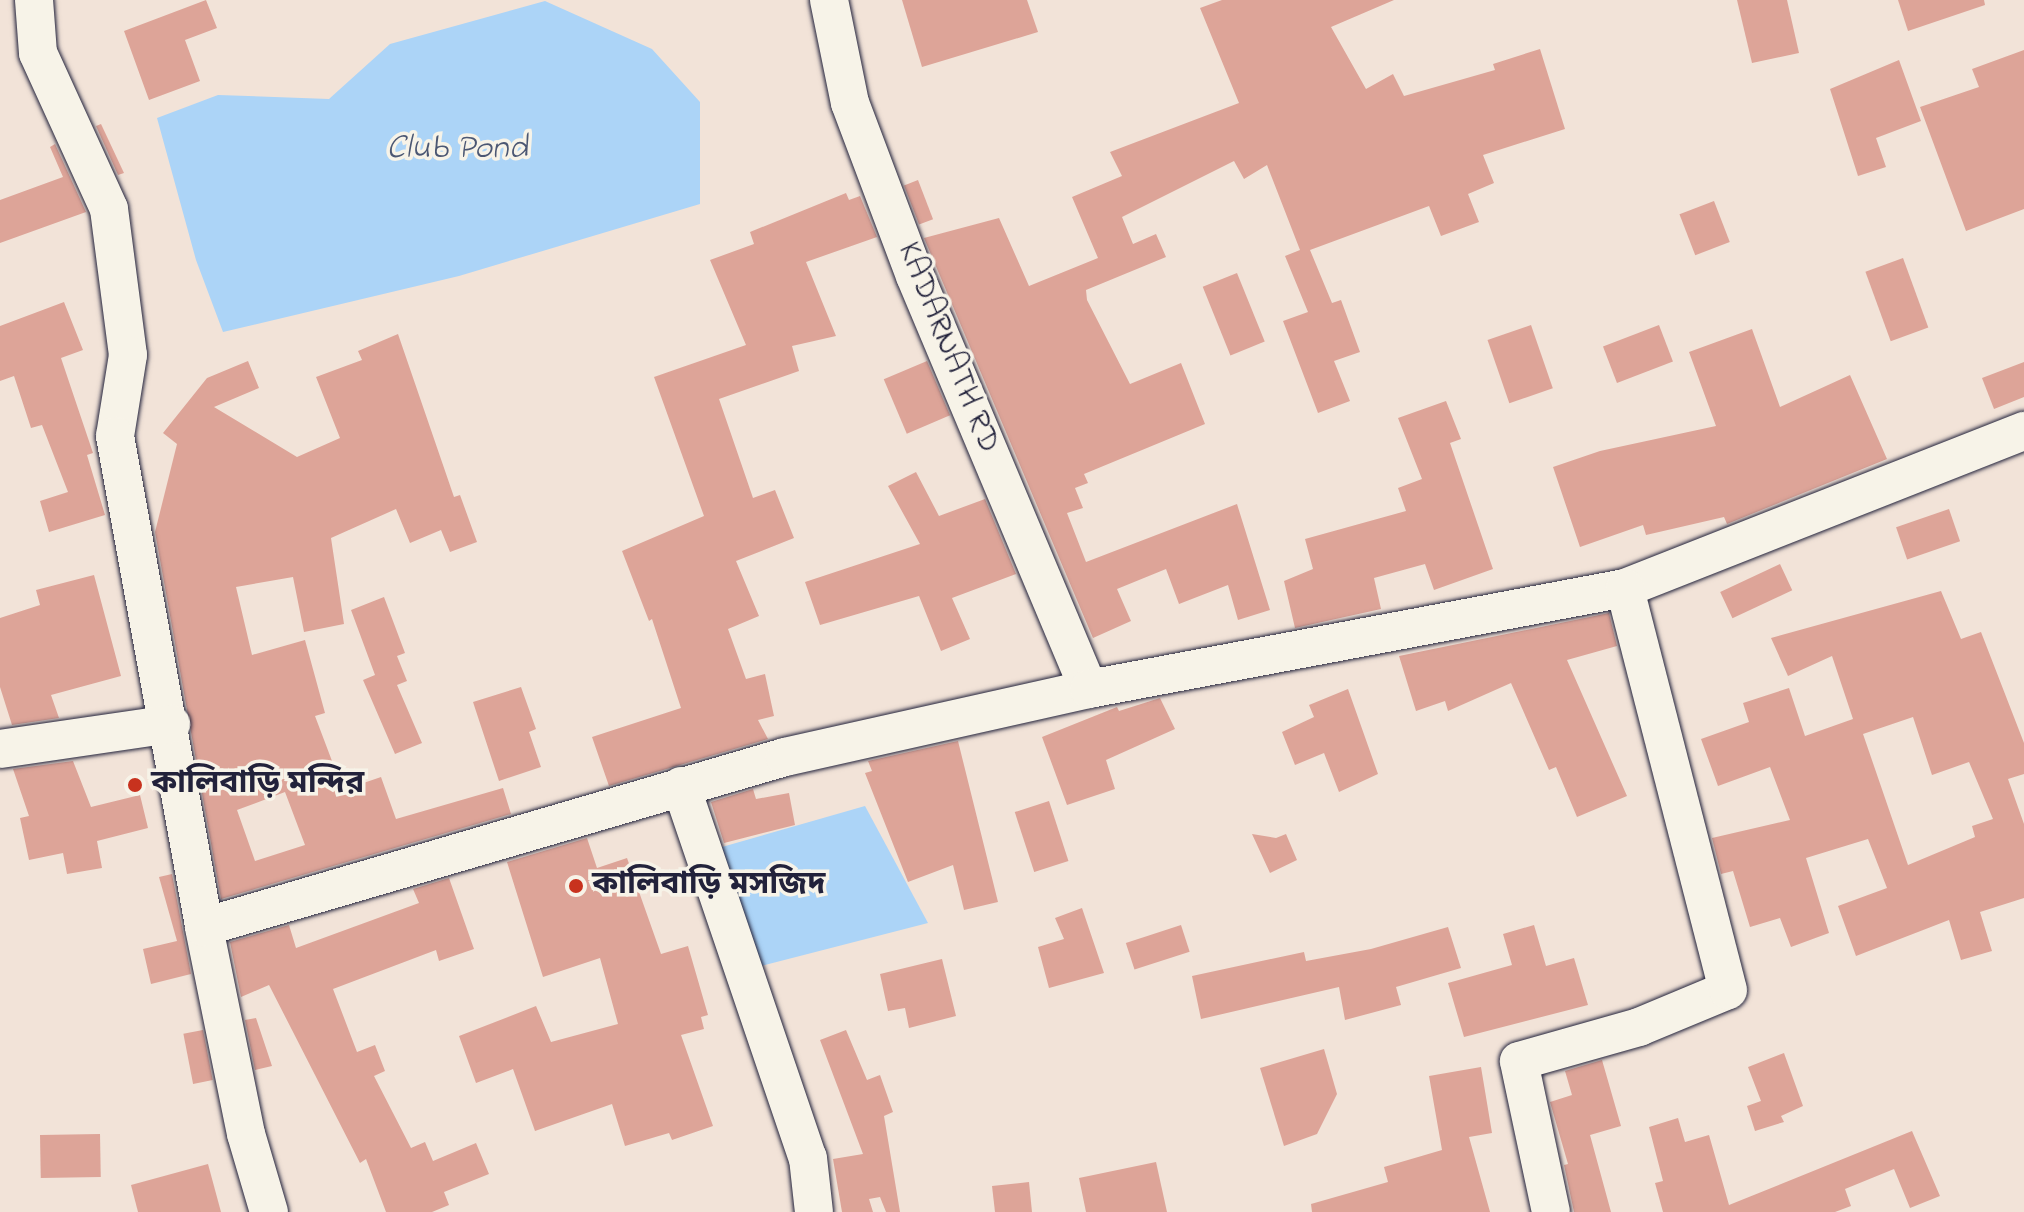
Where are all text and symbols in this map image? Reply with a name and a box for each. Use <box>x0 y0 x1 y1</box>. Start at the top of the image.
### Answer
water label: Club Pond <box>386 130 528 170</box>
street label: KADARNATH RD <box>887 237 1007 459</box>
place label: কালিবাড়ি মন্দির <box>151 766 364 804</box>
marker: কালিবাড়ি মন্দির <box>126 776 144 794</box>
place label: কালিবাড়ি মসজিদ <box>592 867 825 905</box>
marker: কালিবাড়ি মসজিদ <box>567 877 585 895</box>

